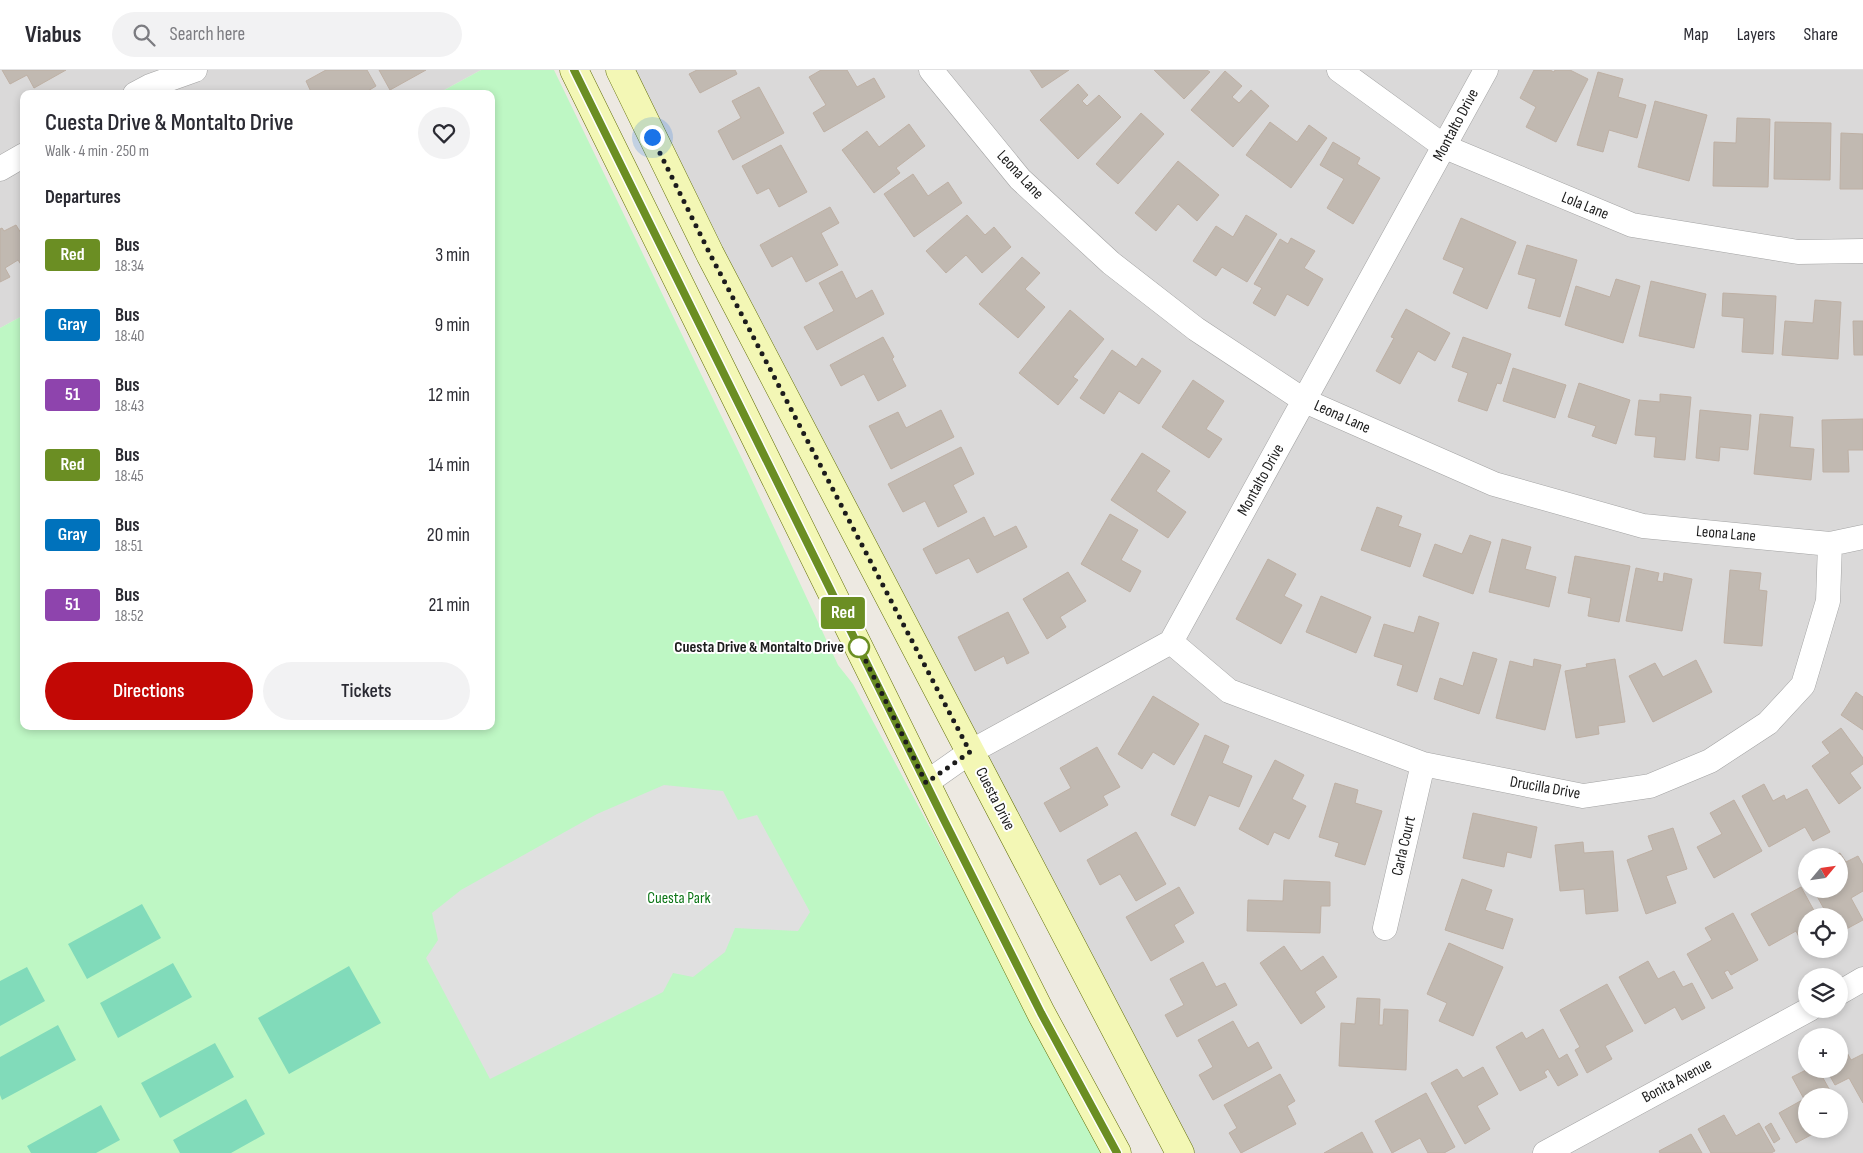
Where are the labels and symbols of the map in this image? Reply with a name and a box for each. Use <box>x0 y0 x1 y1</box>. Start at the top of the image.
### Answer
street label: Montalto Drive <box>1429 86 1483 164</box>
your location <box>640 125 665 150</box>
street label: Leona Lane <box>993 147 1047 203</box>
street label: Lola Lane <box>1559 188 1611 224</box>
street label: Leona Lane <box>1311 396 1373 438</box>
street label: Montalto Drive <box>1234 441 1288 519</box>
street label: Leona Lane <box>1695 522 1757 546</box>
line badge: Red <box>814 597 872 629</box>
marker: Cuesta Drive & Montalto Drive <box>848 636 870 658</box>
place label: Cuesta Drive & Montalto Drive <box>674 638 844 657</box>
street label: Cuesta Drive <box>971 764 1019 834</box>
street label: Drucilla Drive <box>1508 772 1582 804</box>
street label: Carla Court <box>1388 814 1420 878</box>
north arrow <box>1798 848 1848 898</box>
park label: Cuesta Park <box>647 889 711 908</box>
street label: Bonita Avenue <box>1639 1055 1715 1107</box>

